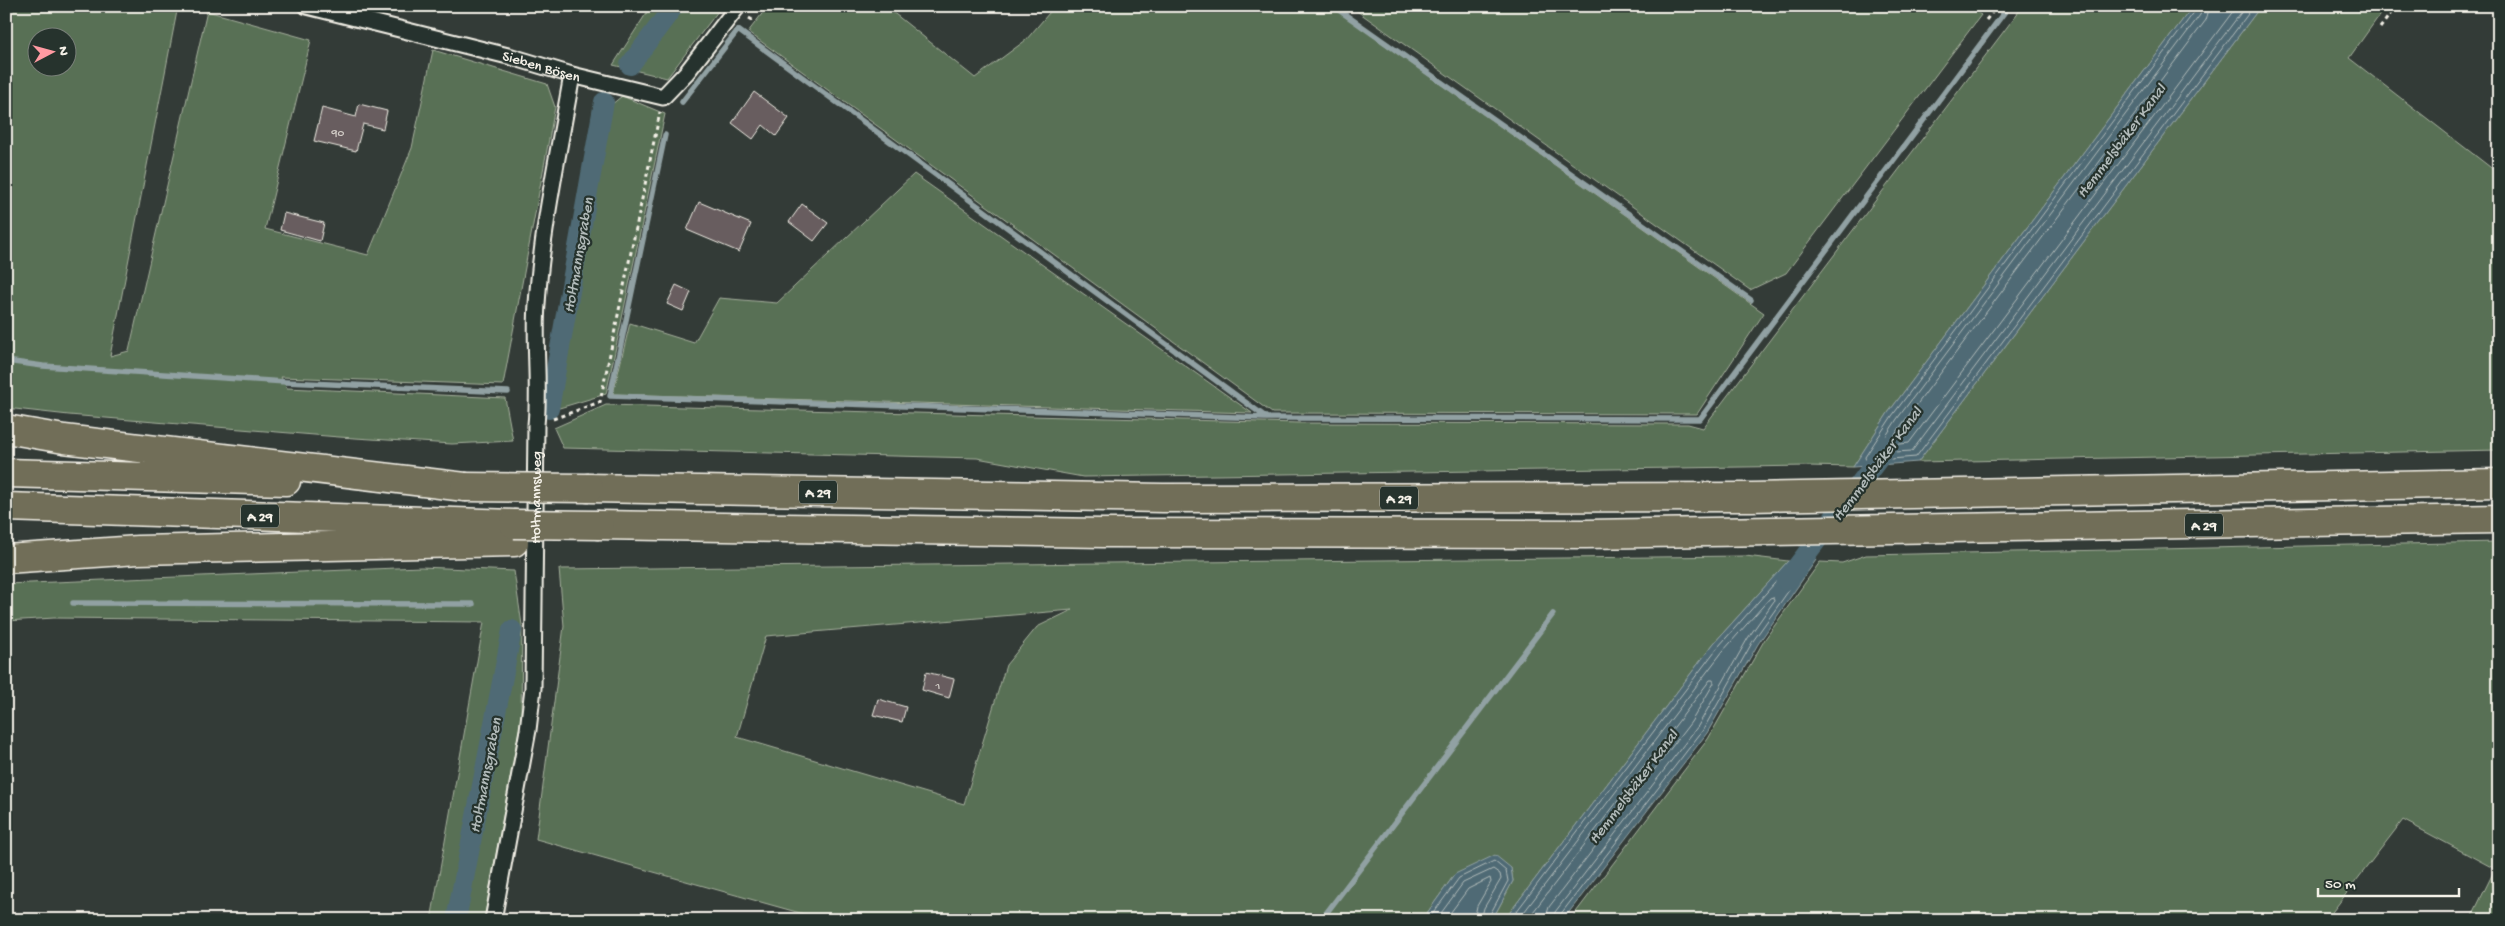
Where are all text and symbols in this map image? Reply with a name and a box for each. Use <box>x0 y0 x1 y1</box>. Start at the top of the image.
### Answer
north arrow <box>28 28 78 78</box>
text: N <box>54 45 71 56</box>
street label: Sieben Bösen <box>500 48 582 88</box>
water label: Hemmelsbäker Kanal <box>2074 80 2173 203</box>
house number: 90 <box>331 127 345 141</box>
water label: Holtmannsgraben <box>561 196 600 315</box>
water label: Hemmelsbäker Kanal <box>1830 403 1929 526</box>
street label: Holtmannsweg <box>528 451 547 544</box>
road number: A 29 <box>799 481 837 504</box>
road number: A 29 <box>1380 486 1418 509</box>
road number: A 29 <box>241 504 279 528</box>
road number: A 29 <box>2185 514 2223 536</box>
house number: 1 <box>935 680 941 694</box>
water label: Holtmannsgraben <box>467 716 508 835</box>
water label: Hemmelsbäker Kanal <box>1586 726 1685 849</box>
scale bar <box>2318 866 2459 898</box>
text: 50 m <box>2325 876 2356 894</box>

